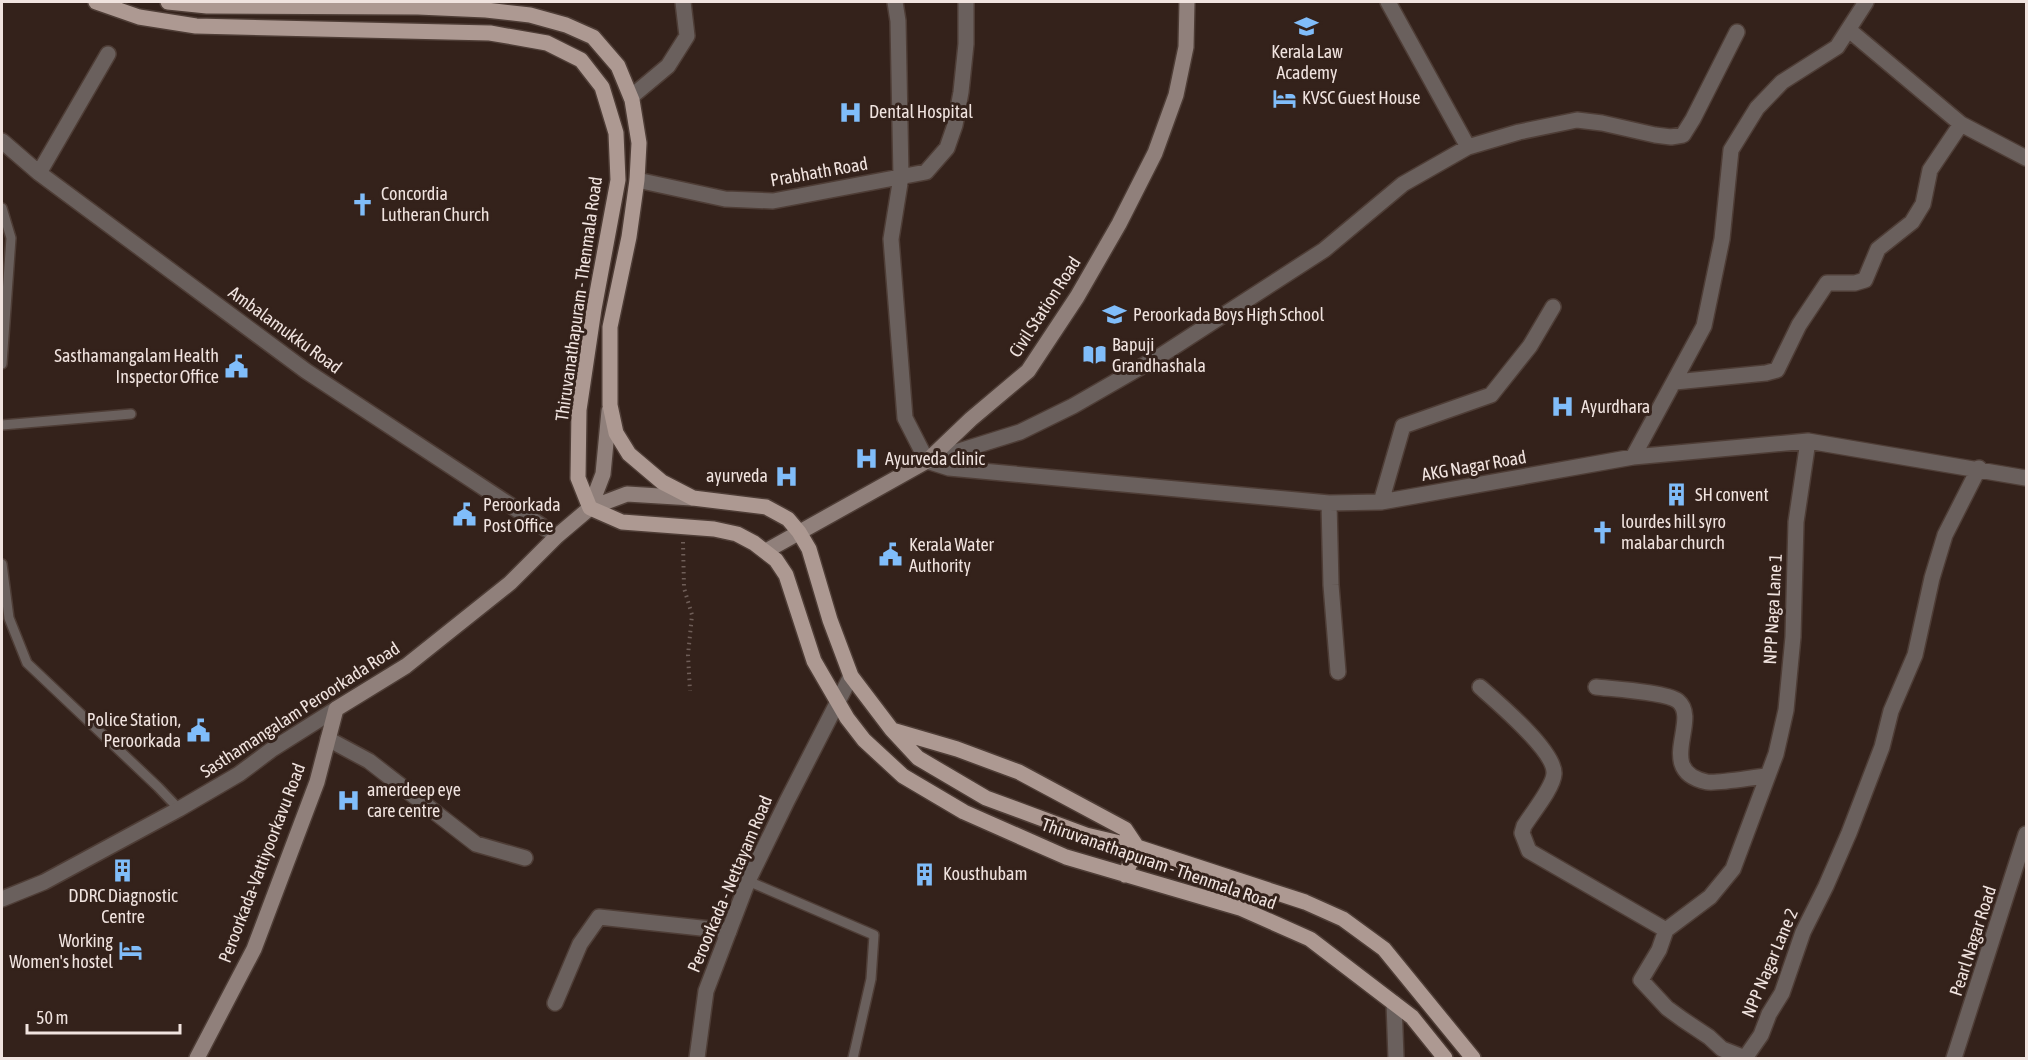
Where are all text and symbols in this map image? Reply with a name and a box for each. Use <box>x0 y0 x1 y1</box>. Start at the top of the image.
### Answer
school or university icon: Kerala Law Academy <box>1294 13 1320 39</box>
place label: Kerala Law Academy <box>1271 41 1343 83</box>
hotel icon: KVSC Guest House <box>1271 85 1297 111</box>
place label: KVSC Guest House <box>1302 87 1420 108</box>
hospital icon: Dental Hospital <box>838 99 864 125</box>
place label: Dental Hospital <box>869 101 973 122</box>
street label: Prabhath Road <box>769 153 869 190</box>
street label: Thiruvanathapuram - Thenmala Road <box>551 175 606 423</box>
place label: Concordia Lutheran Church <box>381 183 490 225</box>
church icon: Concordia Lutheran Church <box>350 191 376 217</box>
street label: Civil Station Road <box>1004 253 1085 361</box>
street label: Ambalamukku Road <box>225 281 346 378</box>
school or university icon: Peroorkada Boys High School <box>1102 302 1128 328</box>
place label: Peroorkada Boys High School <box>1133 304 1324 325</box>
place label: Bapuji Grandhashala <box>1112 334 1206 376</box>
library icon: Bapuji Grandhashala <box>1081 342 1107 368</box>
place label: Sasthamangalam Health Inspector Office <box>54 345 219 387</box>
public building icon: Sasthamangalam Health Inspector Office <box>224 353 250 379</box>
hospital icon: Ayurdhara <box>1550 394 1576 420</box>
place label: Ayurdhara <box>1581 396 1650 417</box>
hospital icon: Ayurveda clinic <box>854 446 880 472</box>
street label: AKG Nagar Road <box>1420 446 1528 485</box>
place label: Ayurveda clinic <box>885 448 985 469</box>
hospital icon: ayurveda <box>773 463 799 489</box>
place label: ayurveda <box>706 465 768 486</box>
building icon: SH convent <box>1664 482 1690 508</box>
place label: SH convent <box>1695 484 1769 505</box>
place label: Peroorkada Post Office <box>483 494 561 536</box>
public building icon: Peroorkada Post Office <box>452 502 478 528</box>
place label: lourdes hill syro malabar church <box>1621 511 1726 553</box>
church icon: lourdes hill syro malabar church <box>1590 519 1616 545</box>
place label: Kerala Water Authority <box>909 534 995 576</box>
public building icon: Kerala Water Authority <box>878 542 904 568</box>
street label: NPP Naga Lane 1 <box>1759 553 1786 665</box>
street label: Sasthamangalam Peroorkada Road <box>196 637 403 782</box>
place label: Police Station, Peroorkada <box>87 709 181 751</box>
public building icon: Police Station, Peroorkada <box>186 717 212 743</box>
street label: Peroorkada-Vattiyoorkavu Road <box>214 760 309 965</box>
place label: amerdeep eye care centre <box>367 779 461 821</box>
hospital icon: amerdeep eye care centre <box>336 787 362 813</box>
street label: Peroorkada - Nettayam Road <box>683 792 776 975</box>
street label: Thiruvanathapuram - Thenmala Road <box>1039 813 1279 914</box>
building icon: DDRC Diagnostic Centre <box>110 857 136 883</box>
building icon: Kousthubam <box>912 861 938 887</box>
place label: Kousthubam <box>943 863 1027 884</box>
street label: Pearl Nagar Road <box>1945 883 2000 999</box>
place label: DDRC Diagnostic Centre <box>68 885 178 927</box>
street label: NPP Nagar Lane 2 <box>1737 905 1802 1020</box>
place label: Working Women's hostel <box>9 930 113 972</box>
hotel icon: Working Women's hostel <box>118 938 144 964</box>
scale bar <box>27 997 180 1035</box>
text: 50 m <box>36 1007 68 1028</box>

